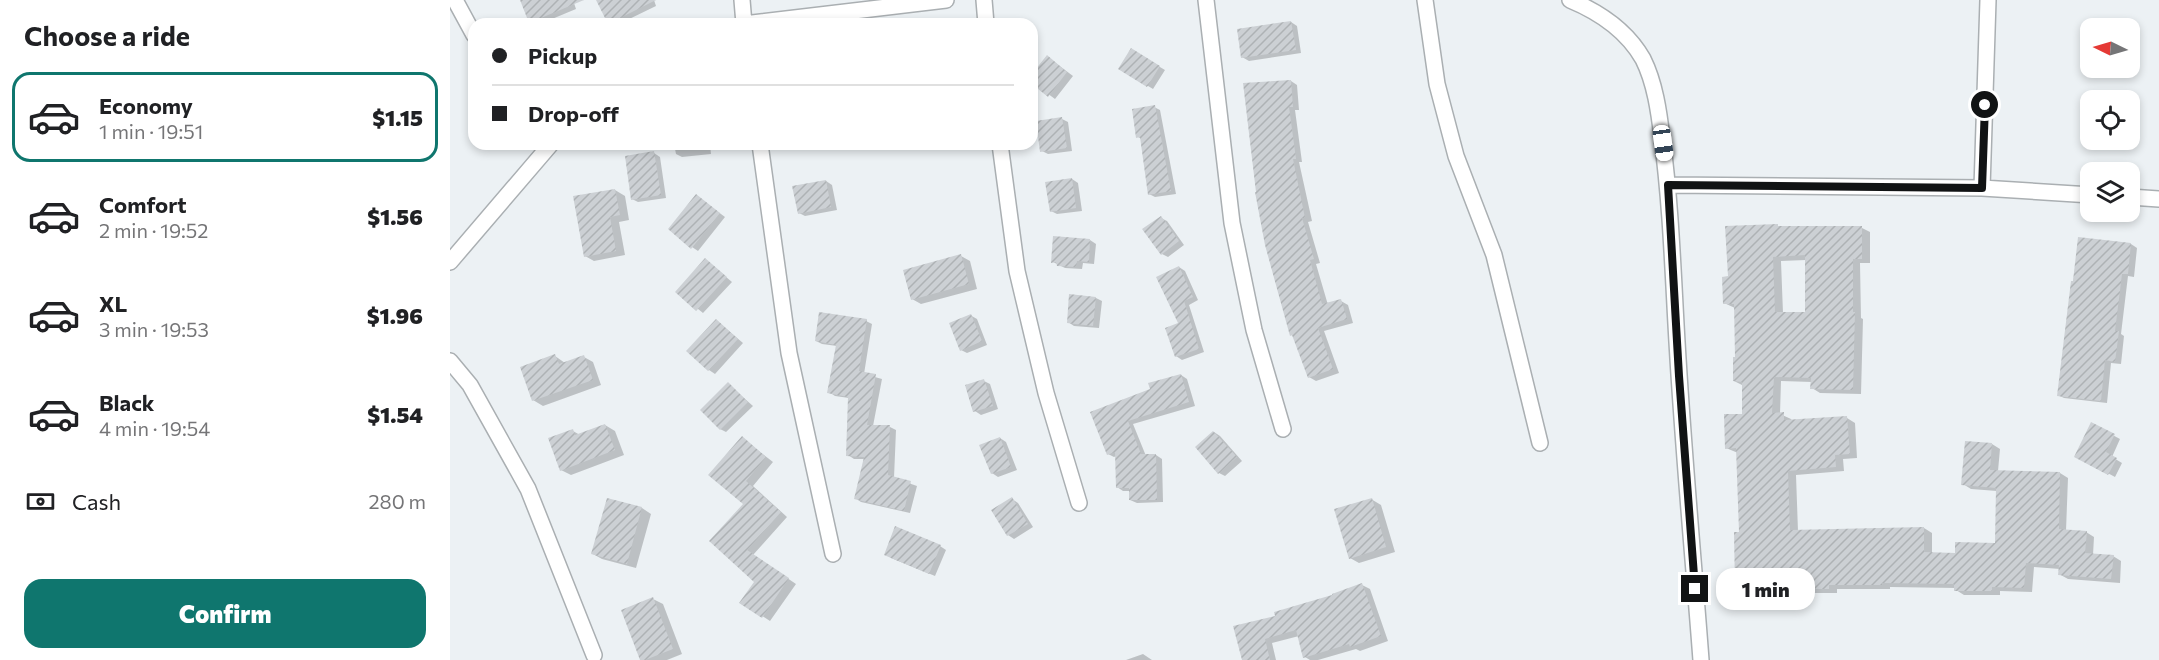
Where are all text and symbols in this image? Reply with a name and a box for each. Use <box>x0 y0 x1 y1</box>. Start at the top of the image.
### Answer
north arrow <box>2080 18 2140 78</box>
map controls <box>2080 18 2140 222</box>
text: Choose a ride <box>24 19 190 52</box>
text: Pickup <box>528 42 597 69</box>
icon: car <box>27 90 81 144</box>
button: locate <box>2080 90 2140 150</box>
route start <box>1971 91 1998 118</box>
text: Economy <box>99 92 193 119</box>
text: Drop-off <box>528 100 619 127</box>
text: $1.15 <box>372 104 423 131</box>
text: 1 min · 19:51 <box>99 119 203 143</box>
car <box>1652 124 1674 162</box>
button: layers <box>2080 162 2140 222</box>
icon: car <box>27 189 81 243</box>
text: Comfort <box>99 191 187 218</box>
text: $1.56 <box>367 203 423 230</box>
text: 2 min · 19:52 <box>99 218 208 242</box>
icon: car <box>27 288 81 342</box>
text: XL <box>99 290 127 317</box>
text: $1.96 <box>367 302 423 329</box>
text: 3 min · 19:53 <box>99 317 209 341</box>
icon: car <box>27 387 81 441</box>
text: Black <box>99 389 154 416</box>
text: $1.54 <box>367 401 423 428</box>
text: 4 min · 19:54 <box>99 416 210 440</box>
icon: cash <box>24 485 57 518</box>
text: Cash <box>72 488 121 515</box>
text: 280 m <box>368 489 426 513</box>
callout: 1 min <box>1716 568 1815 610</box>
route end <box>1681 575 1708 602</box>
text: 1 min <box>1741 577 1790 601</box>
button: Confirm <box>24 579 426 648</box>

